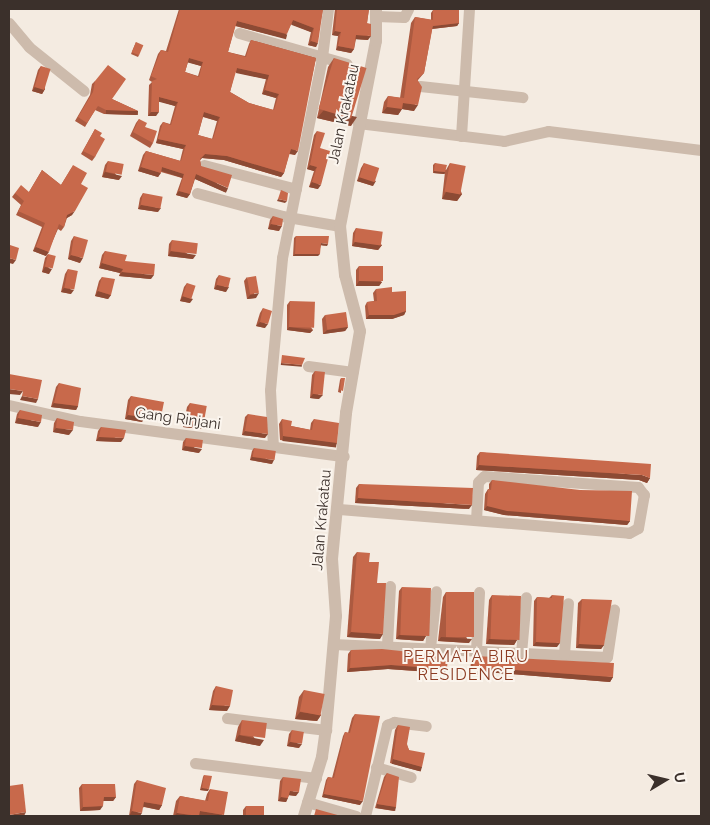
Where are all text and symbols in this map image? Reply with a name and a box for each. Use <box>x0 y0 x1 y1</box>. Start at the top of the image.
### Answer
street label: Jalan Krakatau <box>325 63 363 165</box>
street label: Gang Rinjani <box>134 404 222 434</box>
street label: Jalan Krakatau <box>309 469 335 571</box>
district label: PERMATA BIRU RESIDENCE <box>401 647 531 685</box>
north arrow <box>640 755 690 805</box>
text: U <box>671 771 689 784</box>

